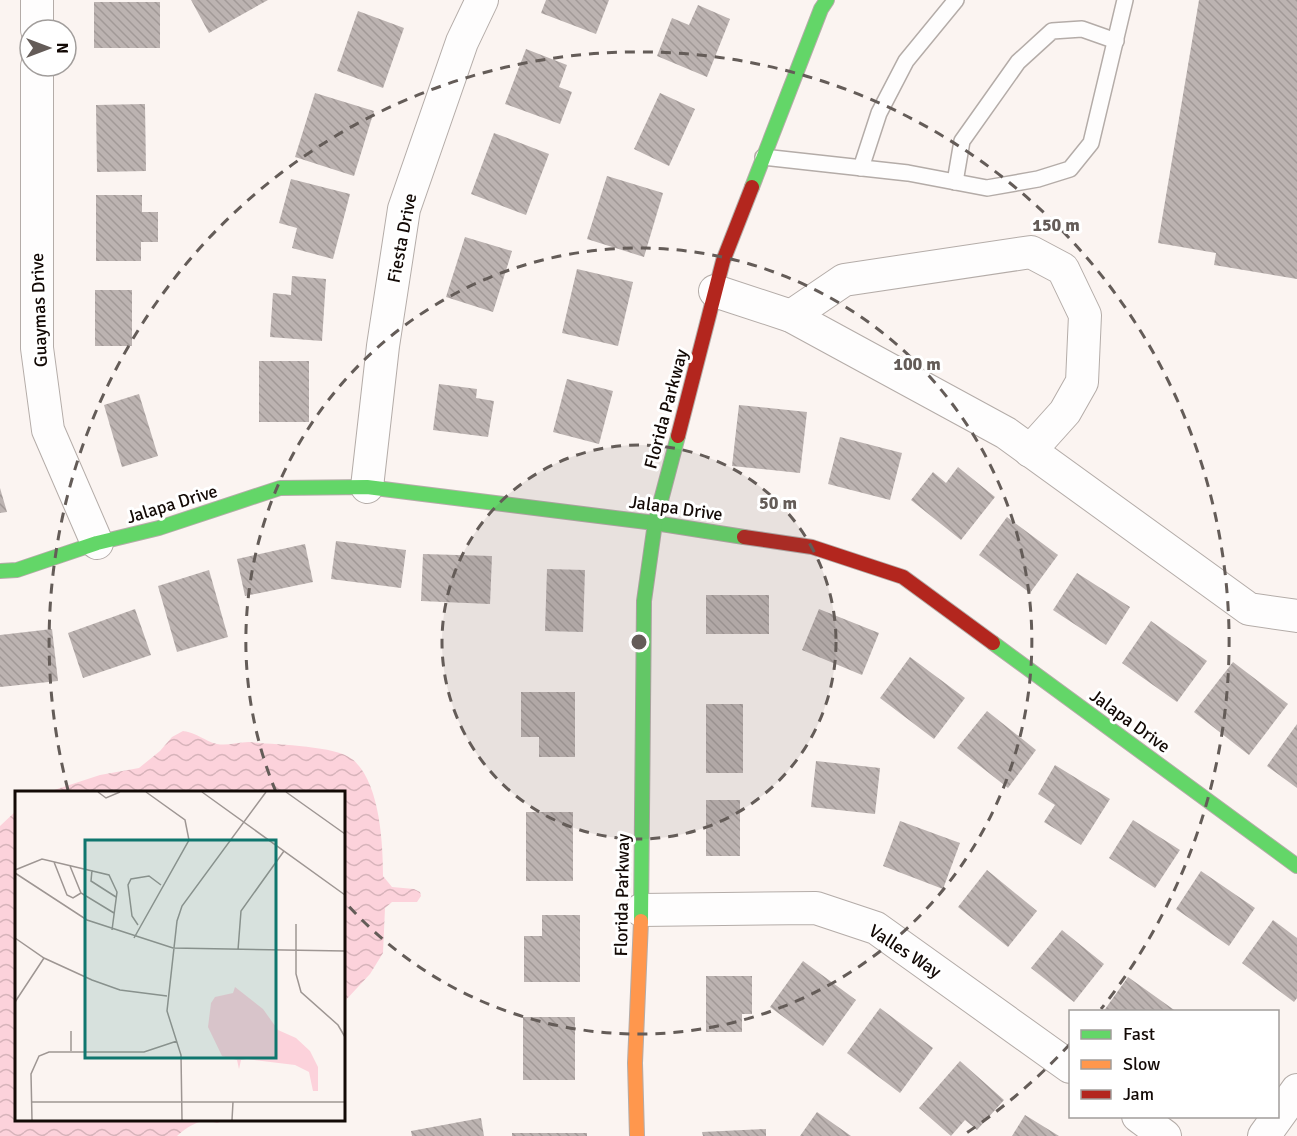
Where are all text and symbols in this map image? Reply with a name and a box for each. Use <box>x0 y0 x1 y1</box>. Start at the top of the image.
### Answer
north arrow <box>18 18 78 78</box>
text: N <box>52 42 72 54</box>
street label: Fiesta Drive <box>383 191 421 285</box>
text: 150 m <box>1032 214 1080 236</box>
street label: Guaymas Drive <box>26 252 52 368</box>
street label: Florida Parkway <box>639 346 693 471</box>
text: 100 m <box>893 353 941 375</box>
street label: Jalapa Drive <box>124 480 220 528</box>
street label: Jalapa Drive <box>628 491 724 525</box>
text: 50 m <box>759 492 797 514</box>
centre of rings <box>629 632 649 652</box>
street label: Jalapa Drive <box>1085 684 1175 758</box>
inset map <box>15 791 345 1121</box>
street label: Florida Parkway <box>610 833 634 957</box>
street label: Valles Way <box>865 920 946 983</box>
legend <box>1069 1010 1279 1118</box>
text: Fast <box>1123 1023 1155 1045</box>
text: Slow <box>1123 1053 1160 1075</box>
text: Jam <box>1123 1083 1154 1105</box>

